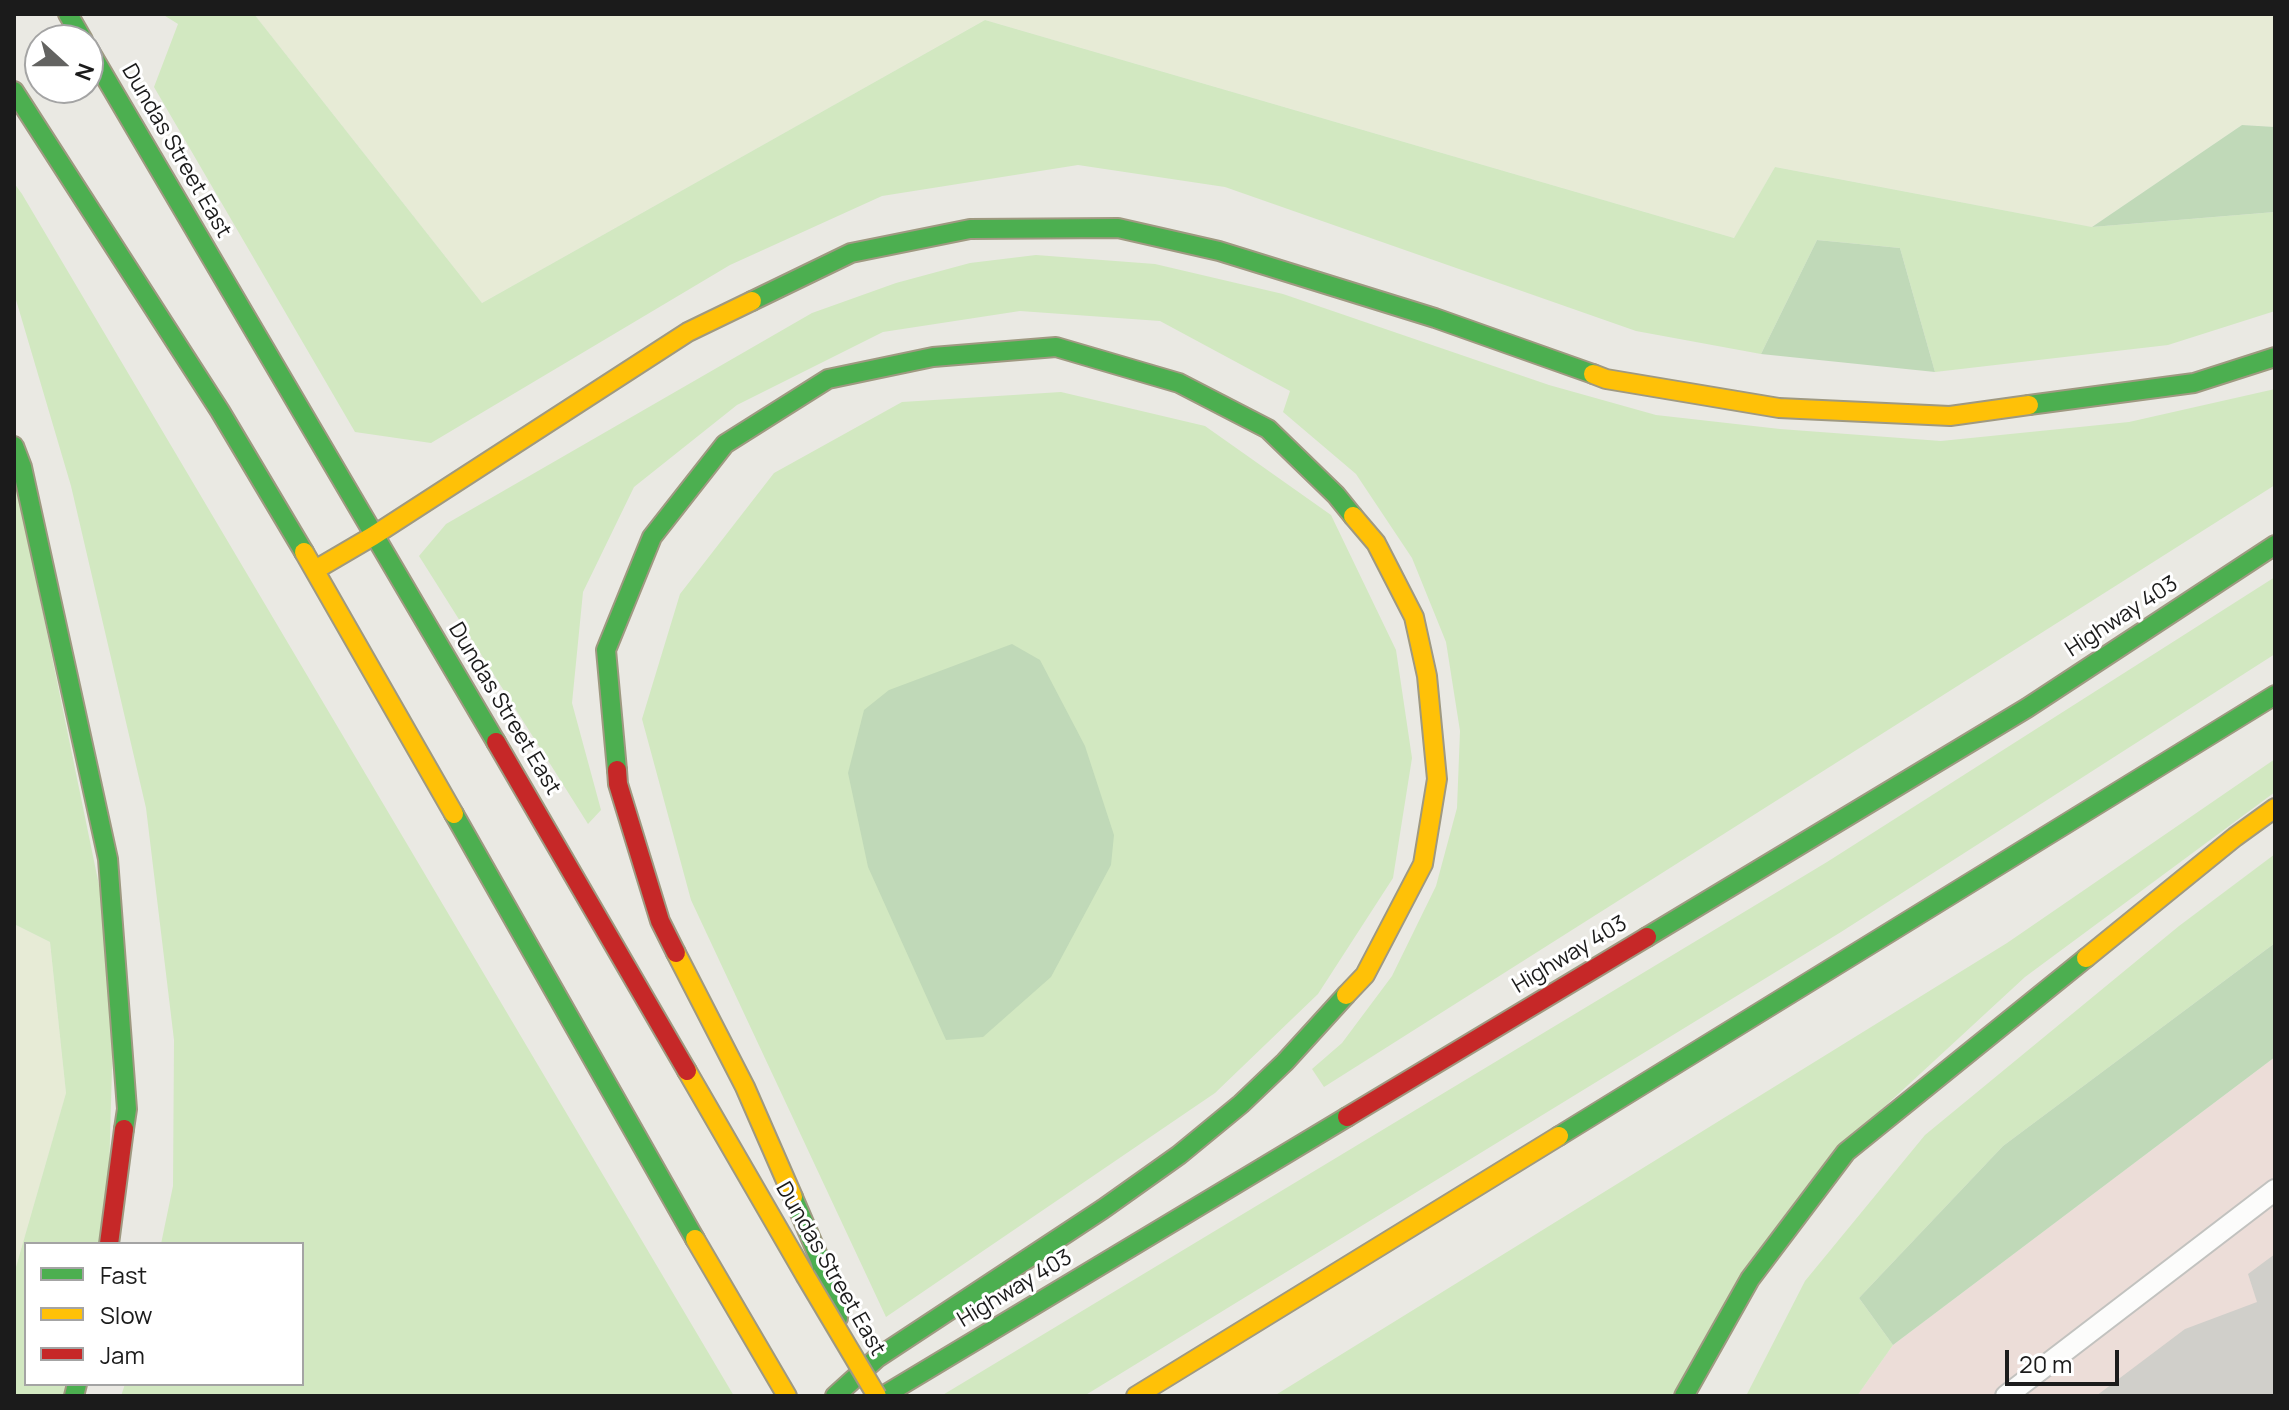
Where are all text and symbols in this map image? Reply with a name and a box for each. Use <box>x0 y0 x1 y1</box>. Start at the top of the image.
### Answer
north arrow <box>24 24 104 104</box>
text: N <box>68 59 101 85</box>
street label: Dundas Street East <box>116 59 236 243</box>
street label: Highway 403 <box>2061 571 2183 663</box>
street label: Dundas Street East <box>442 618 566 800</box>
street label: Highway 403 <box>1508 911 1632 999</box>
street label: Dundas Street East <box>770 1177 890 1361</box>
legend <box>24 1242 304 1386</box>
street label: Highway 403 <box>953 1245 1077 1333</box>
text: Fast <box>100 1258 147 1291</box>
text: Slow <box>100 1298 153 1331</box>
scale bar <box>2009 1334 2123 1384</box>
text: Jam <box>100 1338 145 1371</box>
text: 20 m <box>2019 1347 2072 1380</box>

